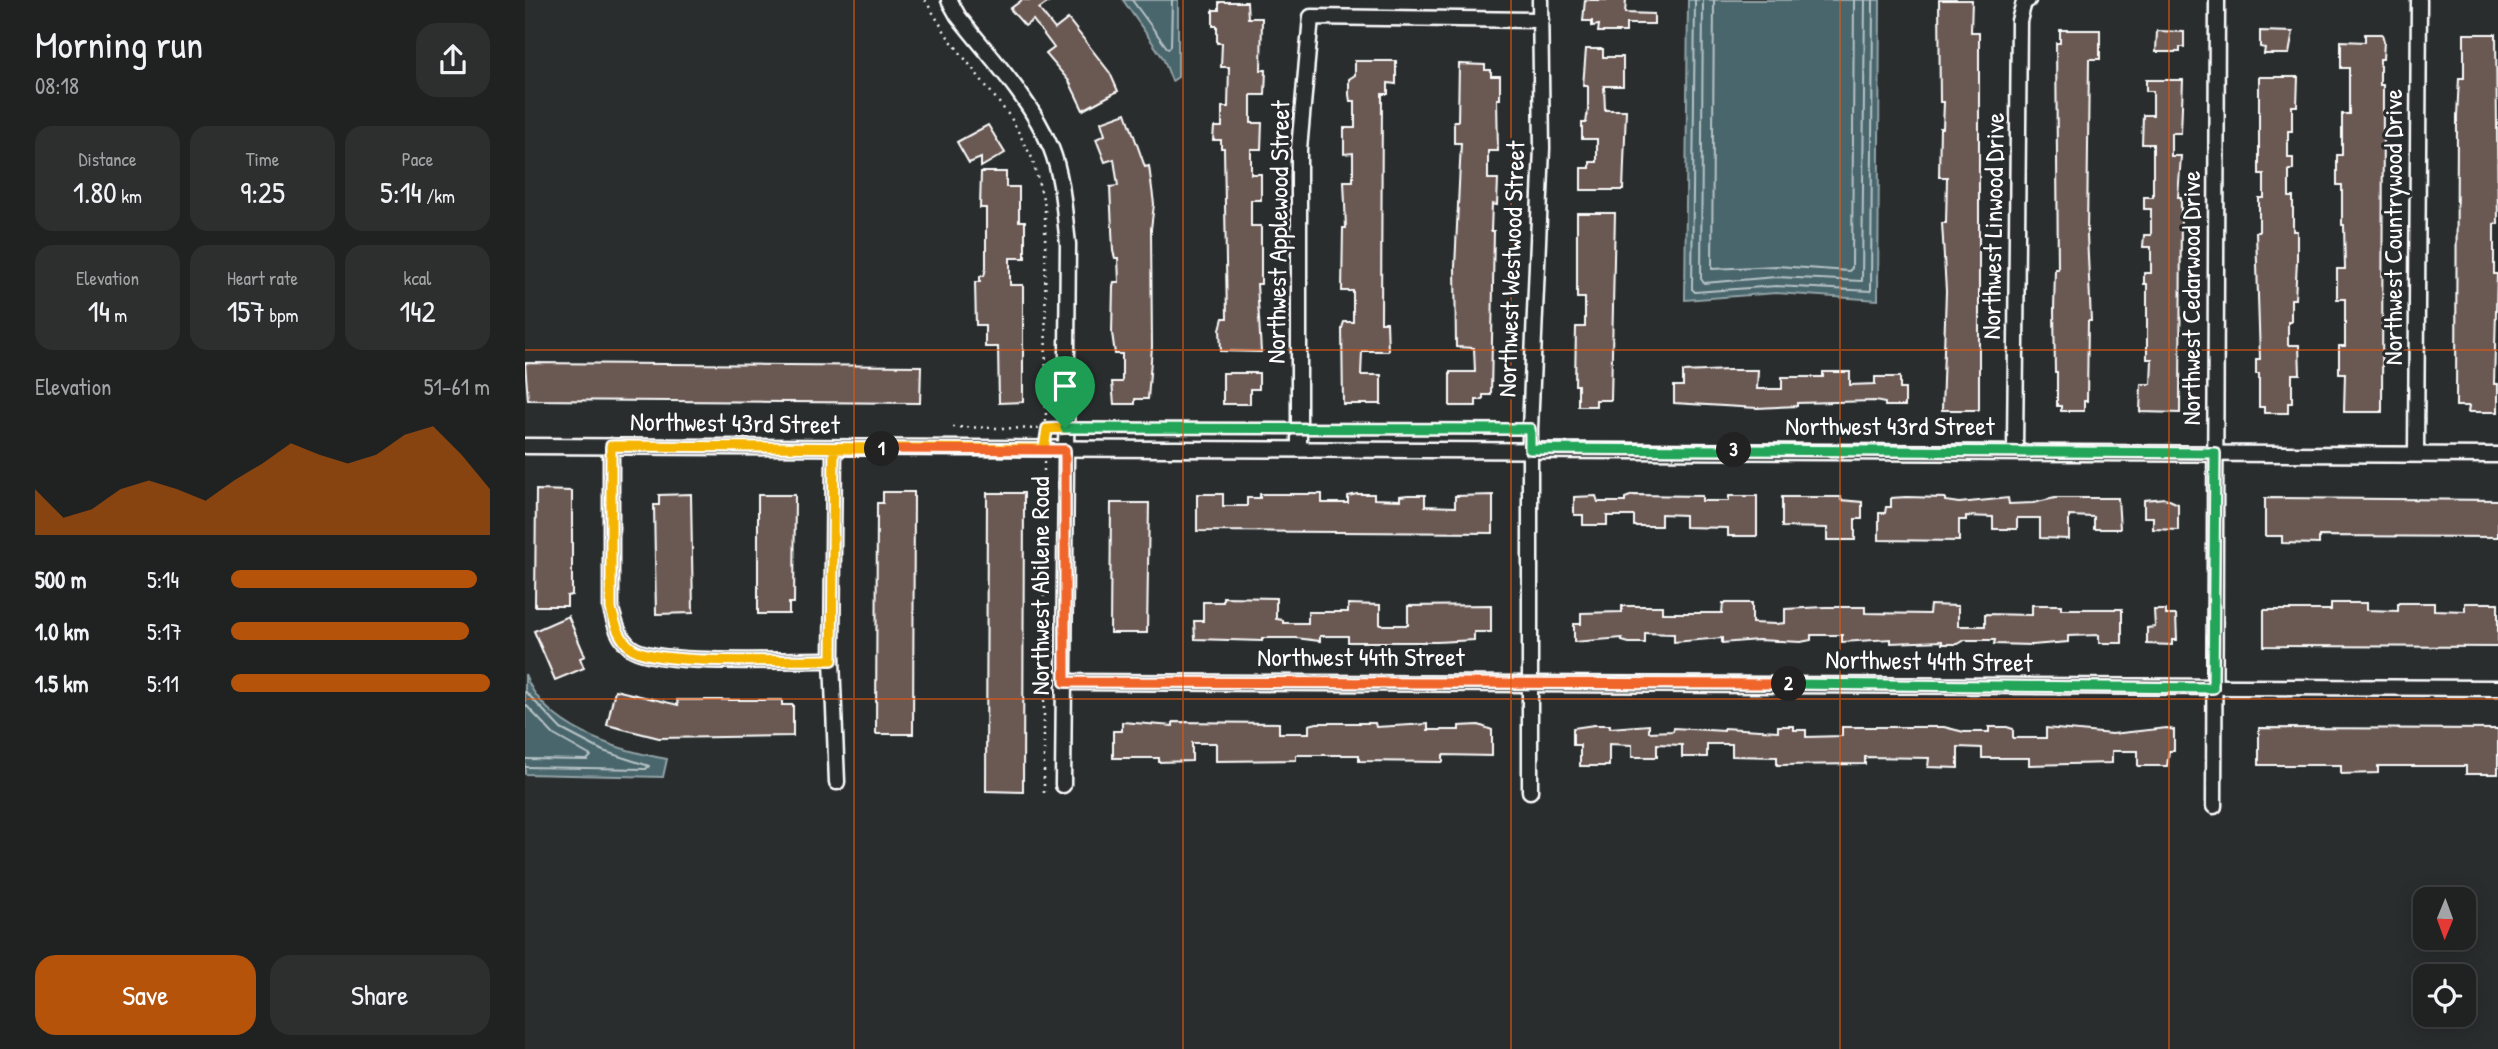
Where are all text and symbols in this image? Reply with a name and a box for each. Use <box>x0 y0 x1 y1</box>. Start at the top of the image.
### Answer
text: Morning run <box>35 18 203 70</box>
button: share <box>416 23 490 97</box>
text: 08:18 <box>35 70 79 101</box>
street label: Northwest Countrywood Drive <box>2375 89 2410 365</box>
street label: Northwest Applewood Street <box>1258 99 1297 364</box>
street label: Northwest Linwood Drive <box>1973 112 2012 340</box>
street label: Northwest Westwood Street <box>1489 139 1533 398</box>
text: Distance <box>78 146 137 172</box>
text: Time <box>246 146 279 172</box>
text: Pace <box>402 146 433 172</box>
street label: Northwest Cedarwood Drive <box>2173 171 2208 425</box>
text: 1.80 <box>73 172 117 212</box>
text: 9:25 <box>240 172 285 212</box>
text: 5:14 <box>380 172 422 212</box>
text: km <box>117 183 142 209</box>
text: /km <box>422 183 455 209</box>
text: Elevation <box>76 265 139 291</box>
text: Heart rate <box>227 265 298 291</box>
text: kcal <box>404 265 431 291</box>
text: 14 <box>88 291 110 331</box>
text: 157 <box>227 291 265 331</box>
text: 142 <box>399 291 436 331</box>
text: m <box>110 302 127 328</box>
text: bpm <box>265 302 298 328</box>
pin <box>1035 356 1095 428</box>
icon: arrive <box>1046 367 1084 405</box>
text: Elevation <box>35 371 111 402</box>
text: 51–61 m <box>424 371 490 402</box>
street label: Northwest 43rd Street <box>630 403 841 442</box>
street label: Northwest 43rd Street <box>1785 408 1996 443</box>
pin: 1 <box>865 432 899 466</box>
pin: 3 <box>1717 433 1751 468</box>
text: 1 <box>878 435 885 461</box>
text: 3 <box>1729 436 1738 462</box>
street label: Northwest Abilene Road <box>1022 477 1057 695</box>
text: 500 m <box>35 564 86 595</box>
text: 5:14 <box>147 564 179 595</box>
text: 1.0 km <box>35 616 89 647</box>
text: 5:17 <box>147 616 182 647</box>
street label: Northwest 44th Street <box>1257 639 1466 674</box>
street label: Northwest 44th Street <box>1825 641 2034 680</box>
pin: 2 <box>1771 666 1807 702</box>
text: 1.5 km <box>35 668 88 699</box>
text: 5:11 <box>147 668 179 699</box>
text: 2 <box>1784 670 1793 696</box>
north arrow <box>2413 887 2476 950</box>
map controls <box>2413 887 2476 1027</box>
button: Save <box>35 955 256 1035</box>
button: Share <box>270 955 490 1035</box>
button: locate <box>2413 964 2476 1027</box>

